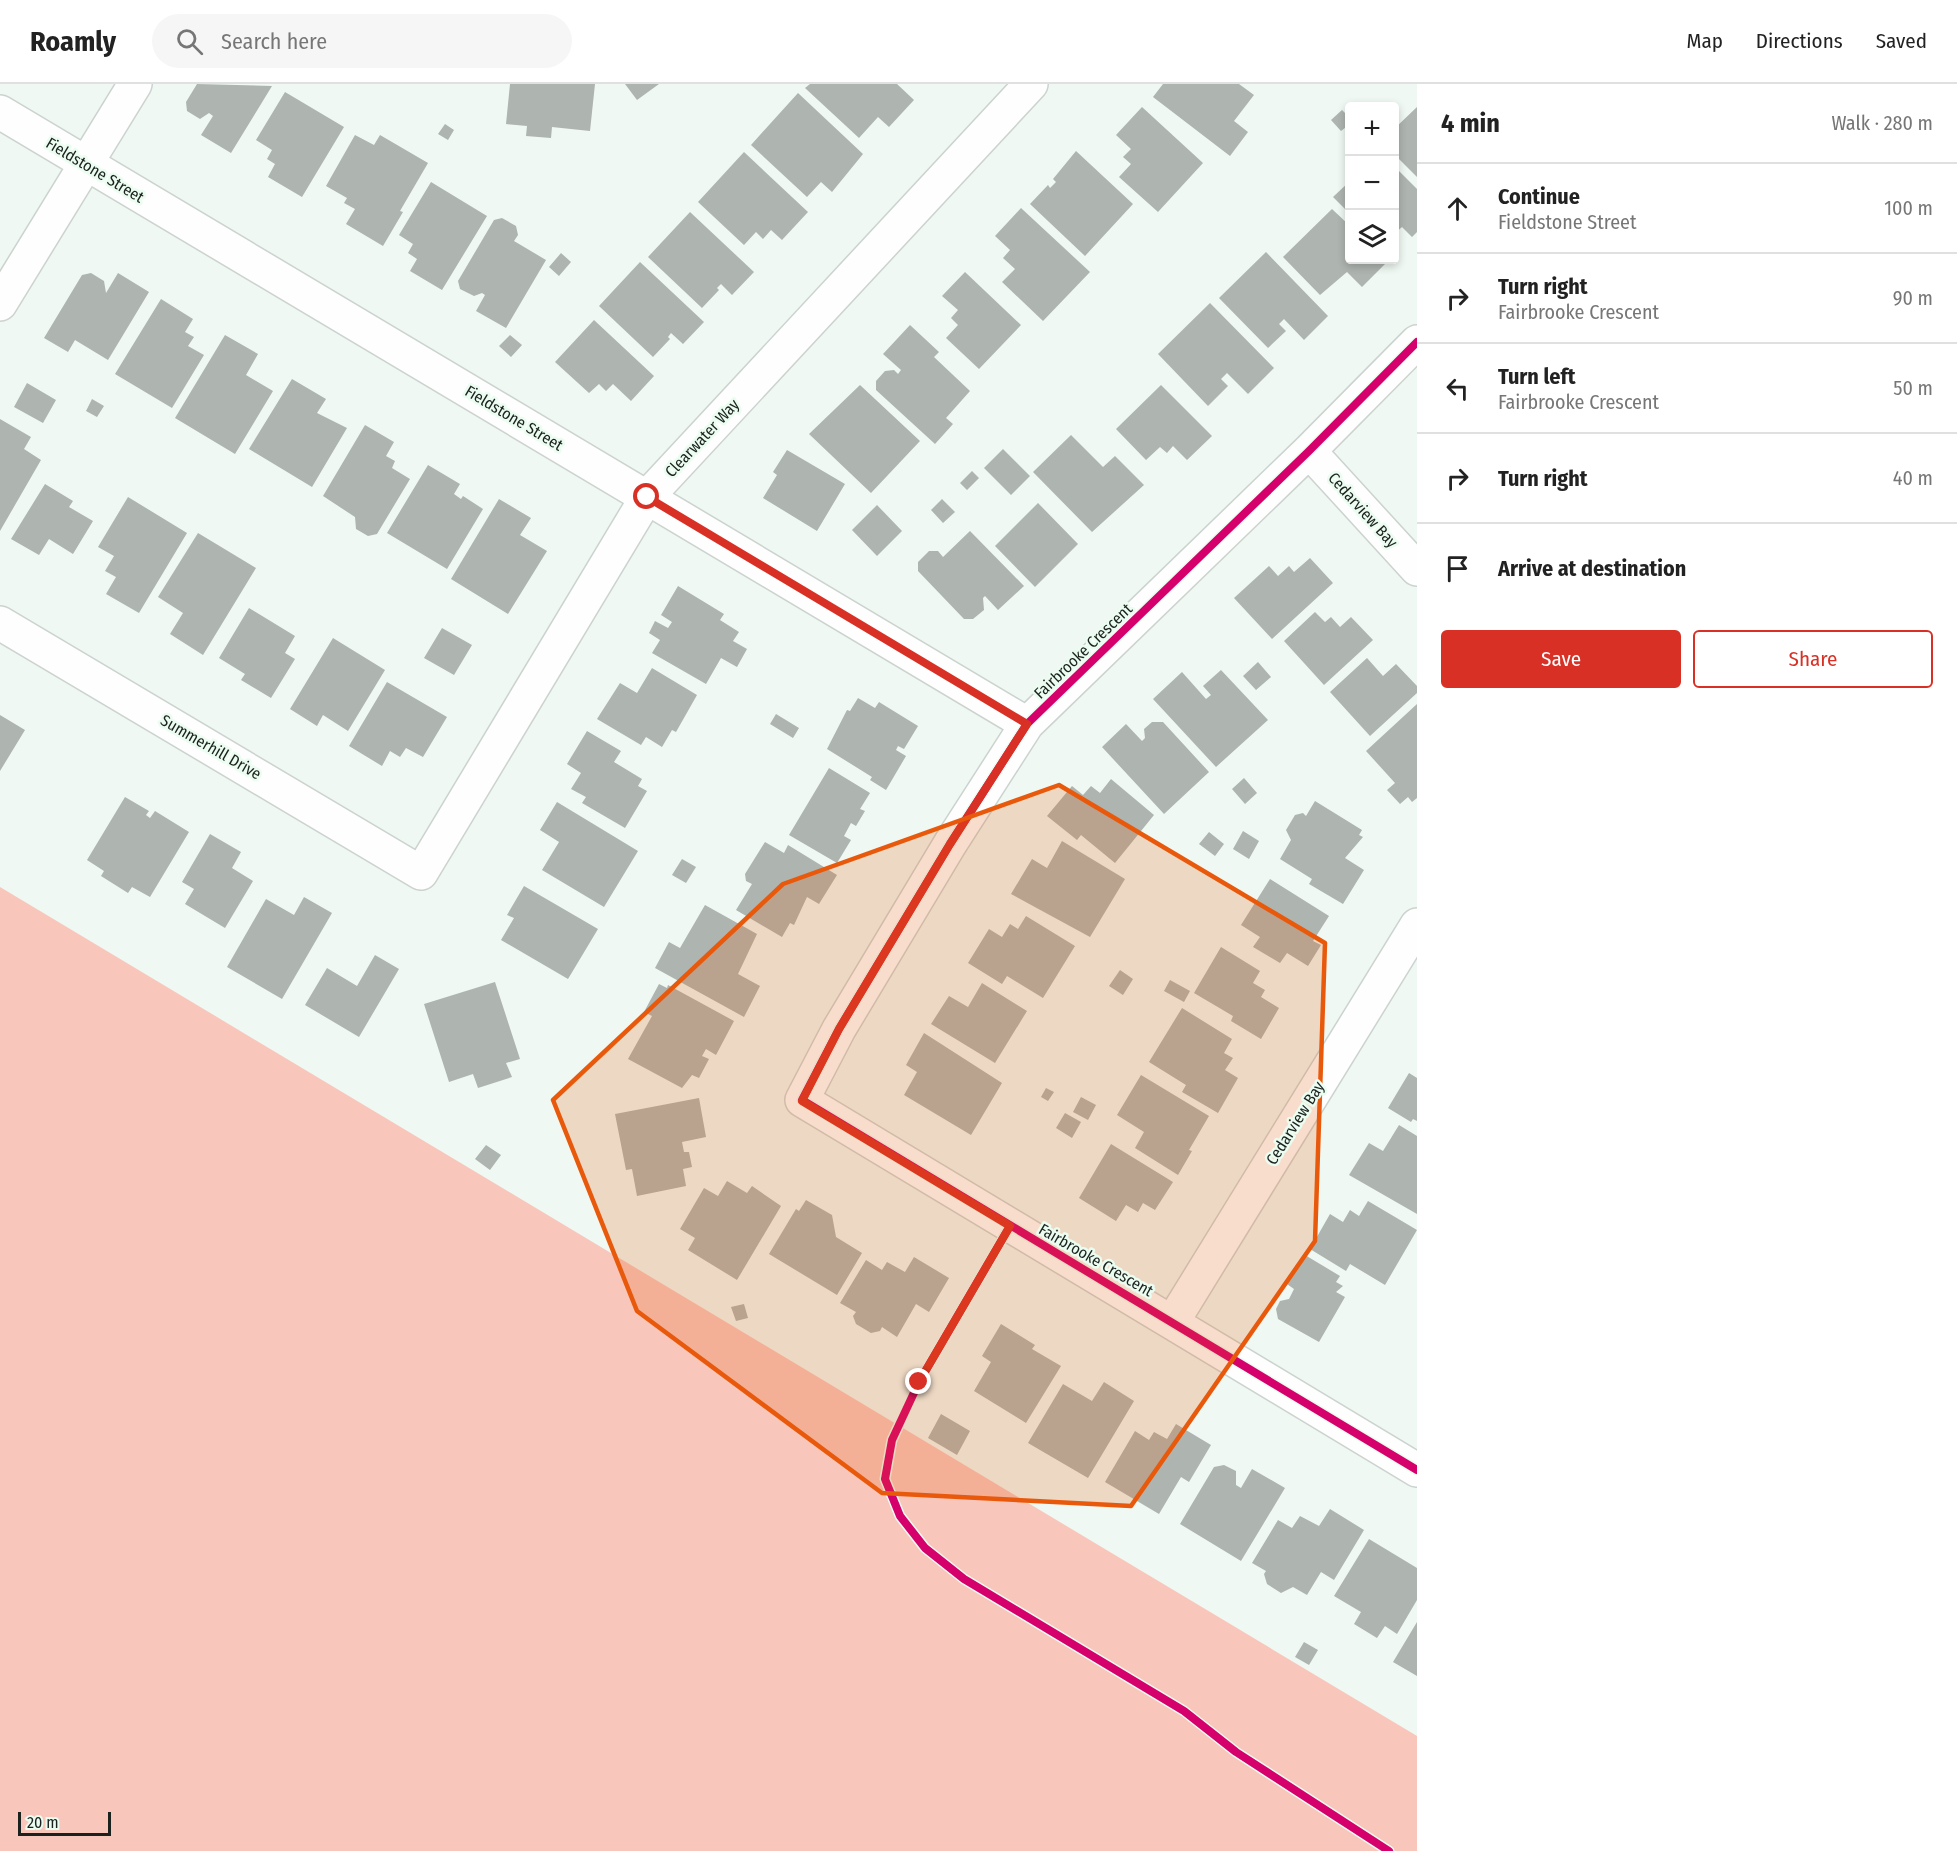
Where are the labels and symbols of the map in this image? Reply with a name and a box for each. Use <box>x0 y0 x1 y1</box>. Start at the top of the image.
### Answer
street label: Fieldstone Street <box>43 133 148 207</box>
street label: Fieldstone Street <box>462 381 567 455</box>
street label: Clearwater Way <box>661 394 744 481</box>
street label: Cedarview Bay <box>1324 469 1402 552</box>
route start <box>633 483 659 509</box>
street label: Fairbrooke Crescent <box>1030 599 1136 703</box>
street label: Summerhill Drive <box>157 711 265 784</box>
street label: Cedarview Bay <box>1262 1077 1329 1168</box>
street label: Fairbrooke Crescent <box>1035 1220 1157 1301</box>
route end <box>905 1368 931 1394</box>
scale bar <box>18 1809 111 1836</box>

